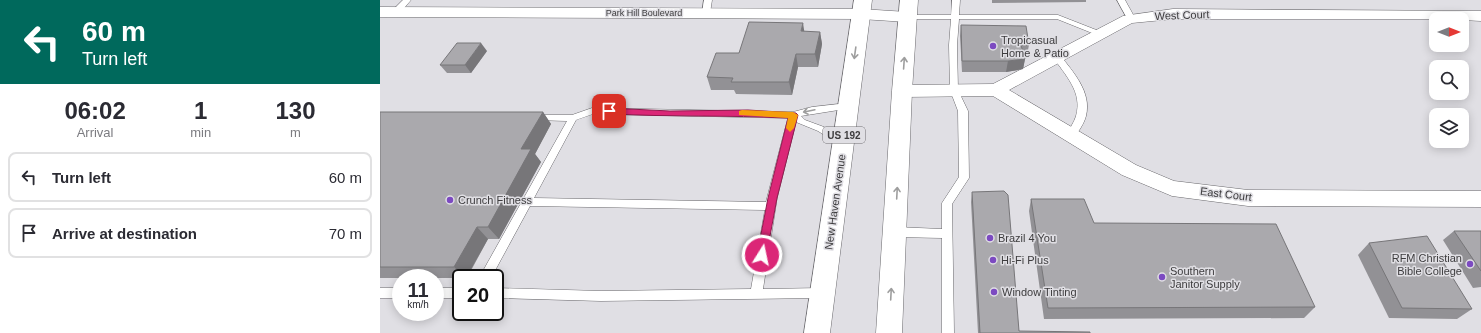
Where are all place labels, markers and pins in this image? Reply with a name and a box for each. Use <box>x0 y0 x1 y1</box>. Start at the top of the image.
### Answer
place label: Tropicasual Home & Patio <box>1001 34 1069 59</box>
marker: Tropicasual Home & Patio <box>988 41 998 51</box>
pin <box>592 94 626 128</box>
place label: Crunch Fitness <box>458 194 532 206</box>
marker: Crunch Fitness <box>445 195 455 205</box>
place label: Brazil 4 You <box>998 232 1056 244</box>
marker: Brazil 4 You <box>985 233 995 243</box>
place label: RFM Christian Bible College <box>1392 252 1462 277</box>
place label: Hi-Fi Plus <box>1001 254 1049 266</box>
marker: Hi-Fi Plus <box>988 255 998 265</box>
marker: RFM Christian Bible College <box>1465 259 1475 269</box>
place label: Southern Janitor Supply <box>1170 265 1240 290</box>
marker: Southern Janitor Supply <box>1157 272 1167 282</box>
place label: Window Tinting <box>1002 286 1077 298</box>
marker: Window Tinting <box>989 287 999 297</box>

